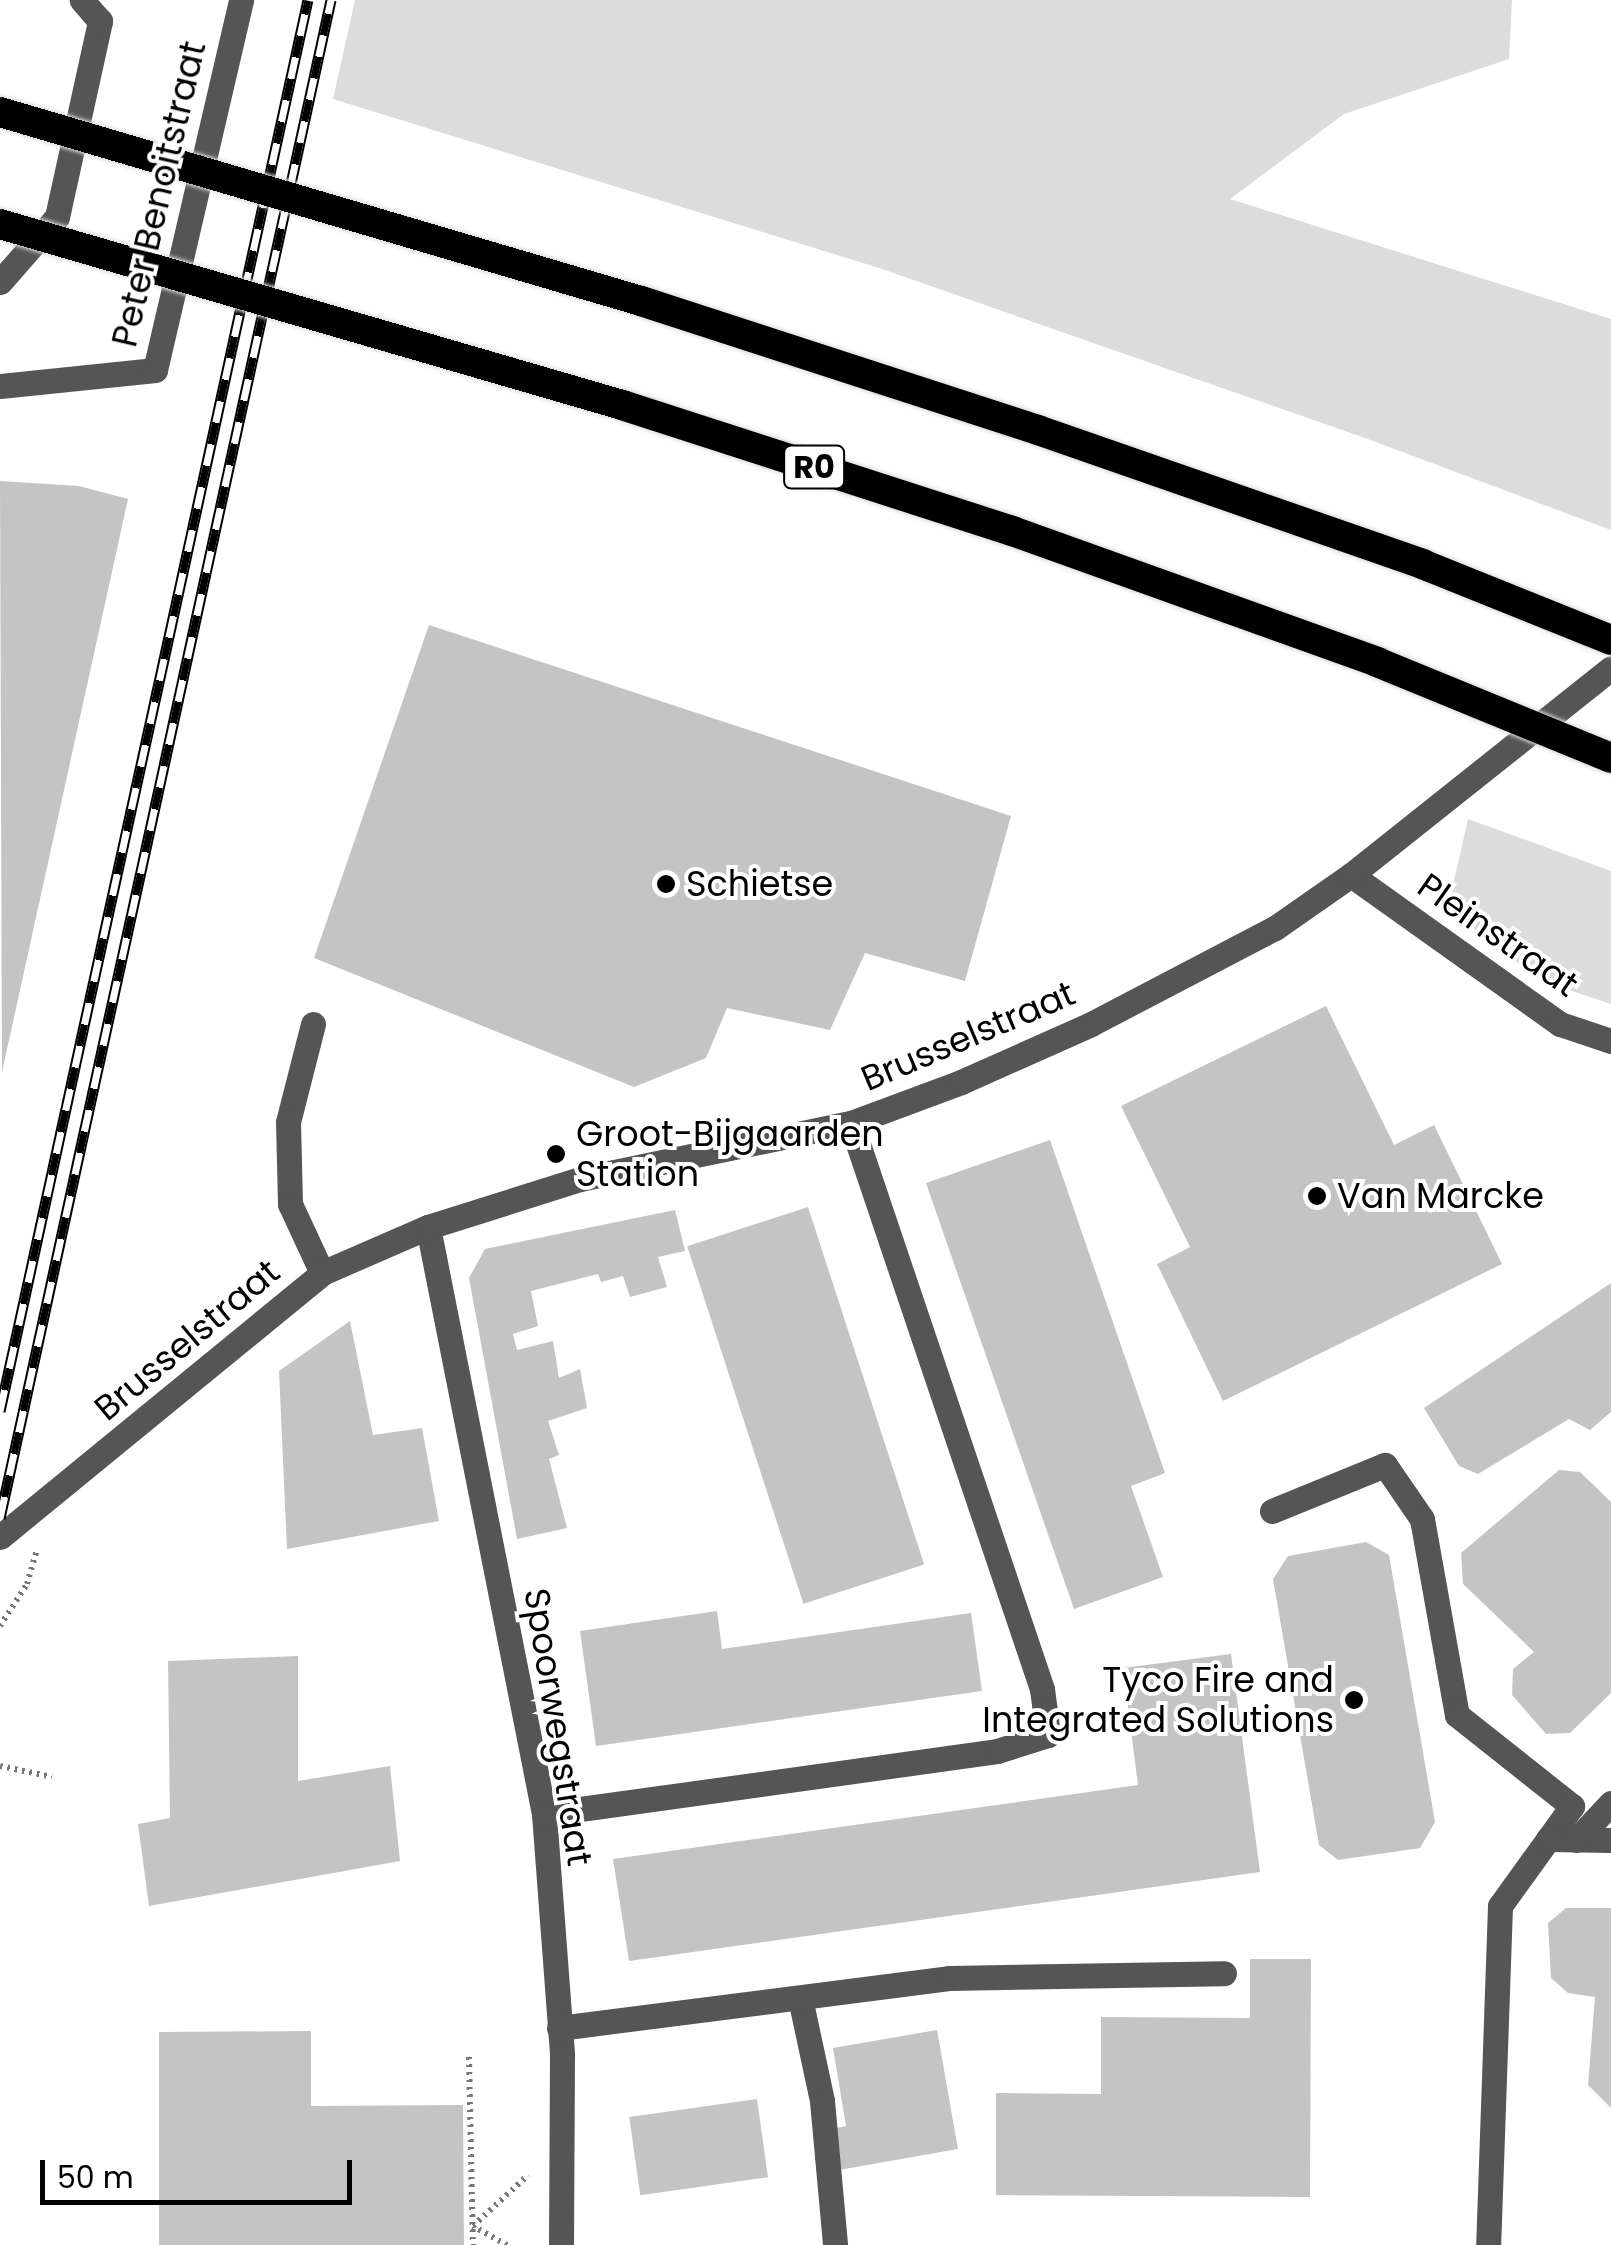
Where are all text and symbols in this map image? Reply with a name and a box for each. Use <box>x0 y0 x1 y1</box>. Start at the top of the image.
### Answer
street label: Peter Benoitstraat <box>103 37 215 351</box>
road number: R0 <box>782 440 846 494</box>
place label: Schietse <box>686 863 833 905</box>
street label: Pleinstraat <box>1410 865 1586 1005</box>
marker: Schietse <box>655 873 677 895</box>
street label: Brusselstraat <box>855 972 1081 1100</box>
place label: Groot-Bijgaarden Station <box>576 1113 884 1195</box>
marker: Groot-Bijgaarden Station <box>545 1143 567 1165</box>
place label: Van Marcke <box>1337 1175 1544 1217</box>
marker: Van Marcke <box>1306 1185 1328 1207</box>
street label: Brusselstraat <box>86 1251 288 1429</box>
street label: Spoorwegstraat <box>515 1585 601 1869</box>
place label: Tyco Fire and Integrated Solutions <box>982 1659 1334 1741</box>
marker: Tyco Fire and Integrated Solutions <box>1343 1689 1365 1711</box>
scale bar <box>45 2140 358 2202</box>
text: 50 m <box>57 2156 134 2199</box>

